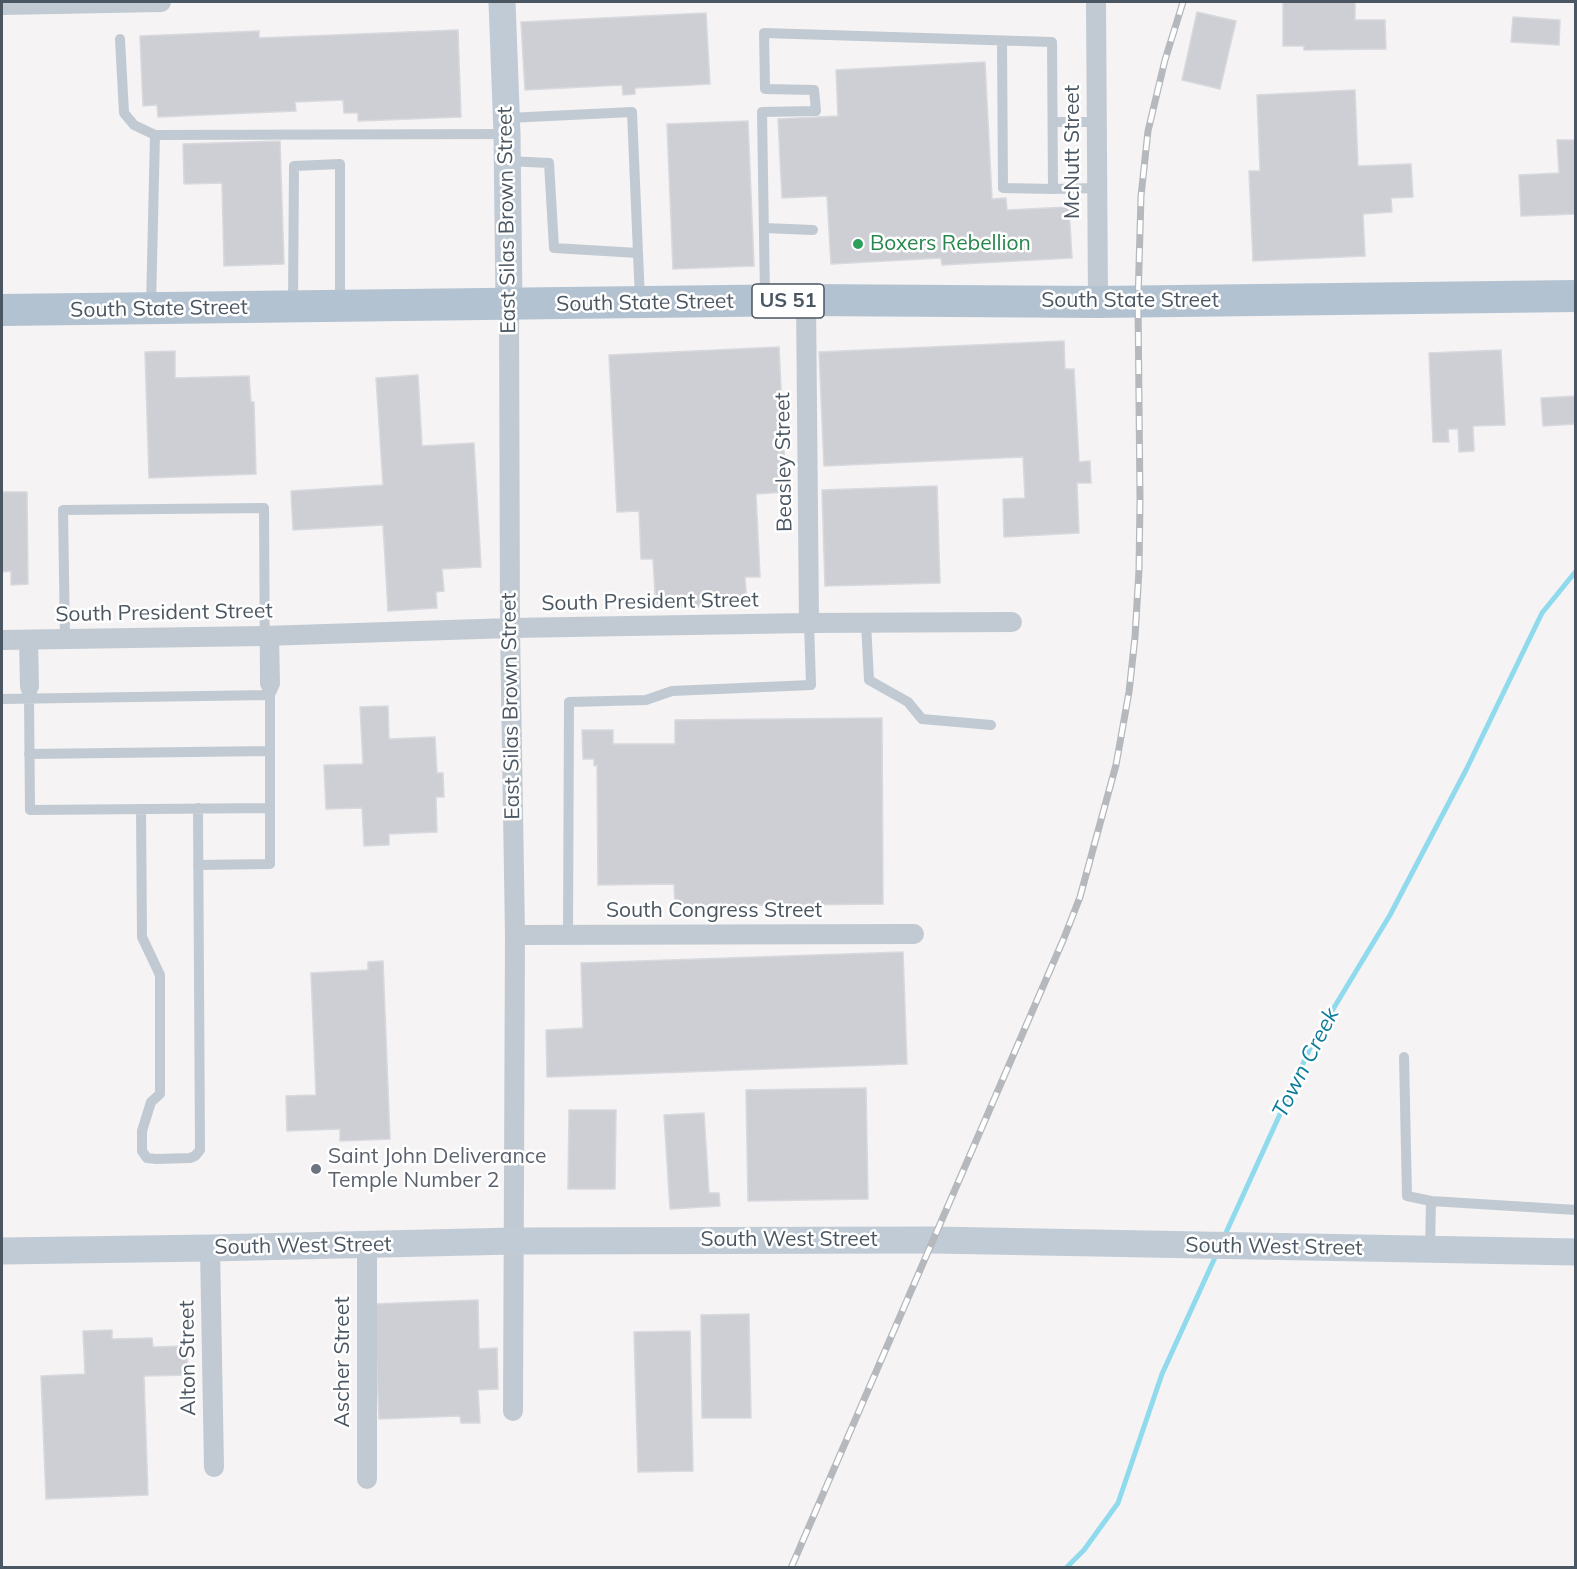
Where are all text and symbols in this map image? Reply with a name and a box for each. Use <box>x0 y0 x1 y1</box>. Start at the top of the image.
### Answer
street label: McNutt Street <box>1060 85 1086 219</box>
street label: East Silas Brown Street <box>492 106 522 334</box>
place label: Boxers Rebellion <box>870 231 1031 257</box>
marker: Boxers Rebellion <box>851 237 865 251</box>
road number: US 51 <box>752 284 824 318</box>
street label: South State Street <box>1041 288 1219 314</box>
street label: South State Street <box>556 289 734 317</box>
street label: South State Street <box>70 295 248 323</box>
street label: Beasley Street <box>770 392 798 532</box>
street label: South President Street <box>541 588 759 616</box>
street label: East Silas Brown Street <box>496 592 526 820</box>
street label: South President Street <box>55 599 273 627</box>
street label: South Congress Street <box>606 898 822 924</box>
water label: Town Creek <box>1267 1004 1345 1122</box>
place label: Saint John Deliverance Temple Number 2 <box>328 1144 546 1194</box>
marker: Saint John Deliverance Temple Number 2 <box>309 1162 323 1176</box>
street label: South West Street <box>700 1227 878 1253</box>
street label: South West Street <box>214 1232 392 1260</box>
street label: South West Street <box>1185 1233 1363 1261</box>
street label: Ascher Street <box>330 1296 356 1428</box>
street label: Alton Street <box>174 1300 202 1416</box>

